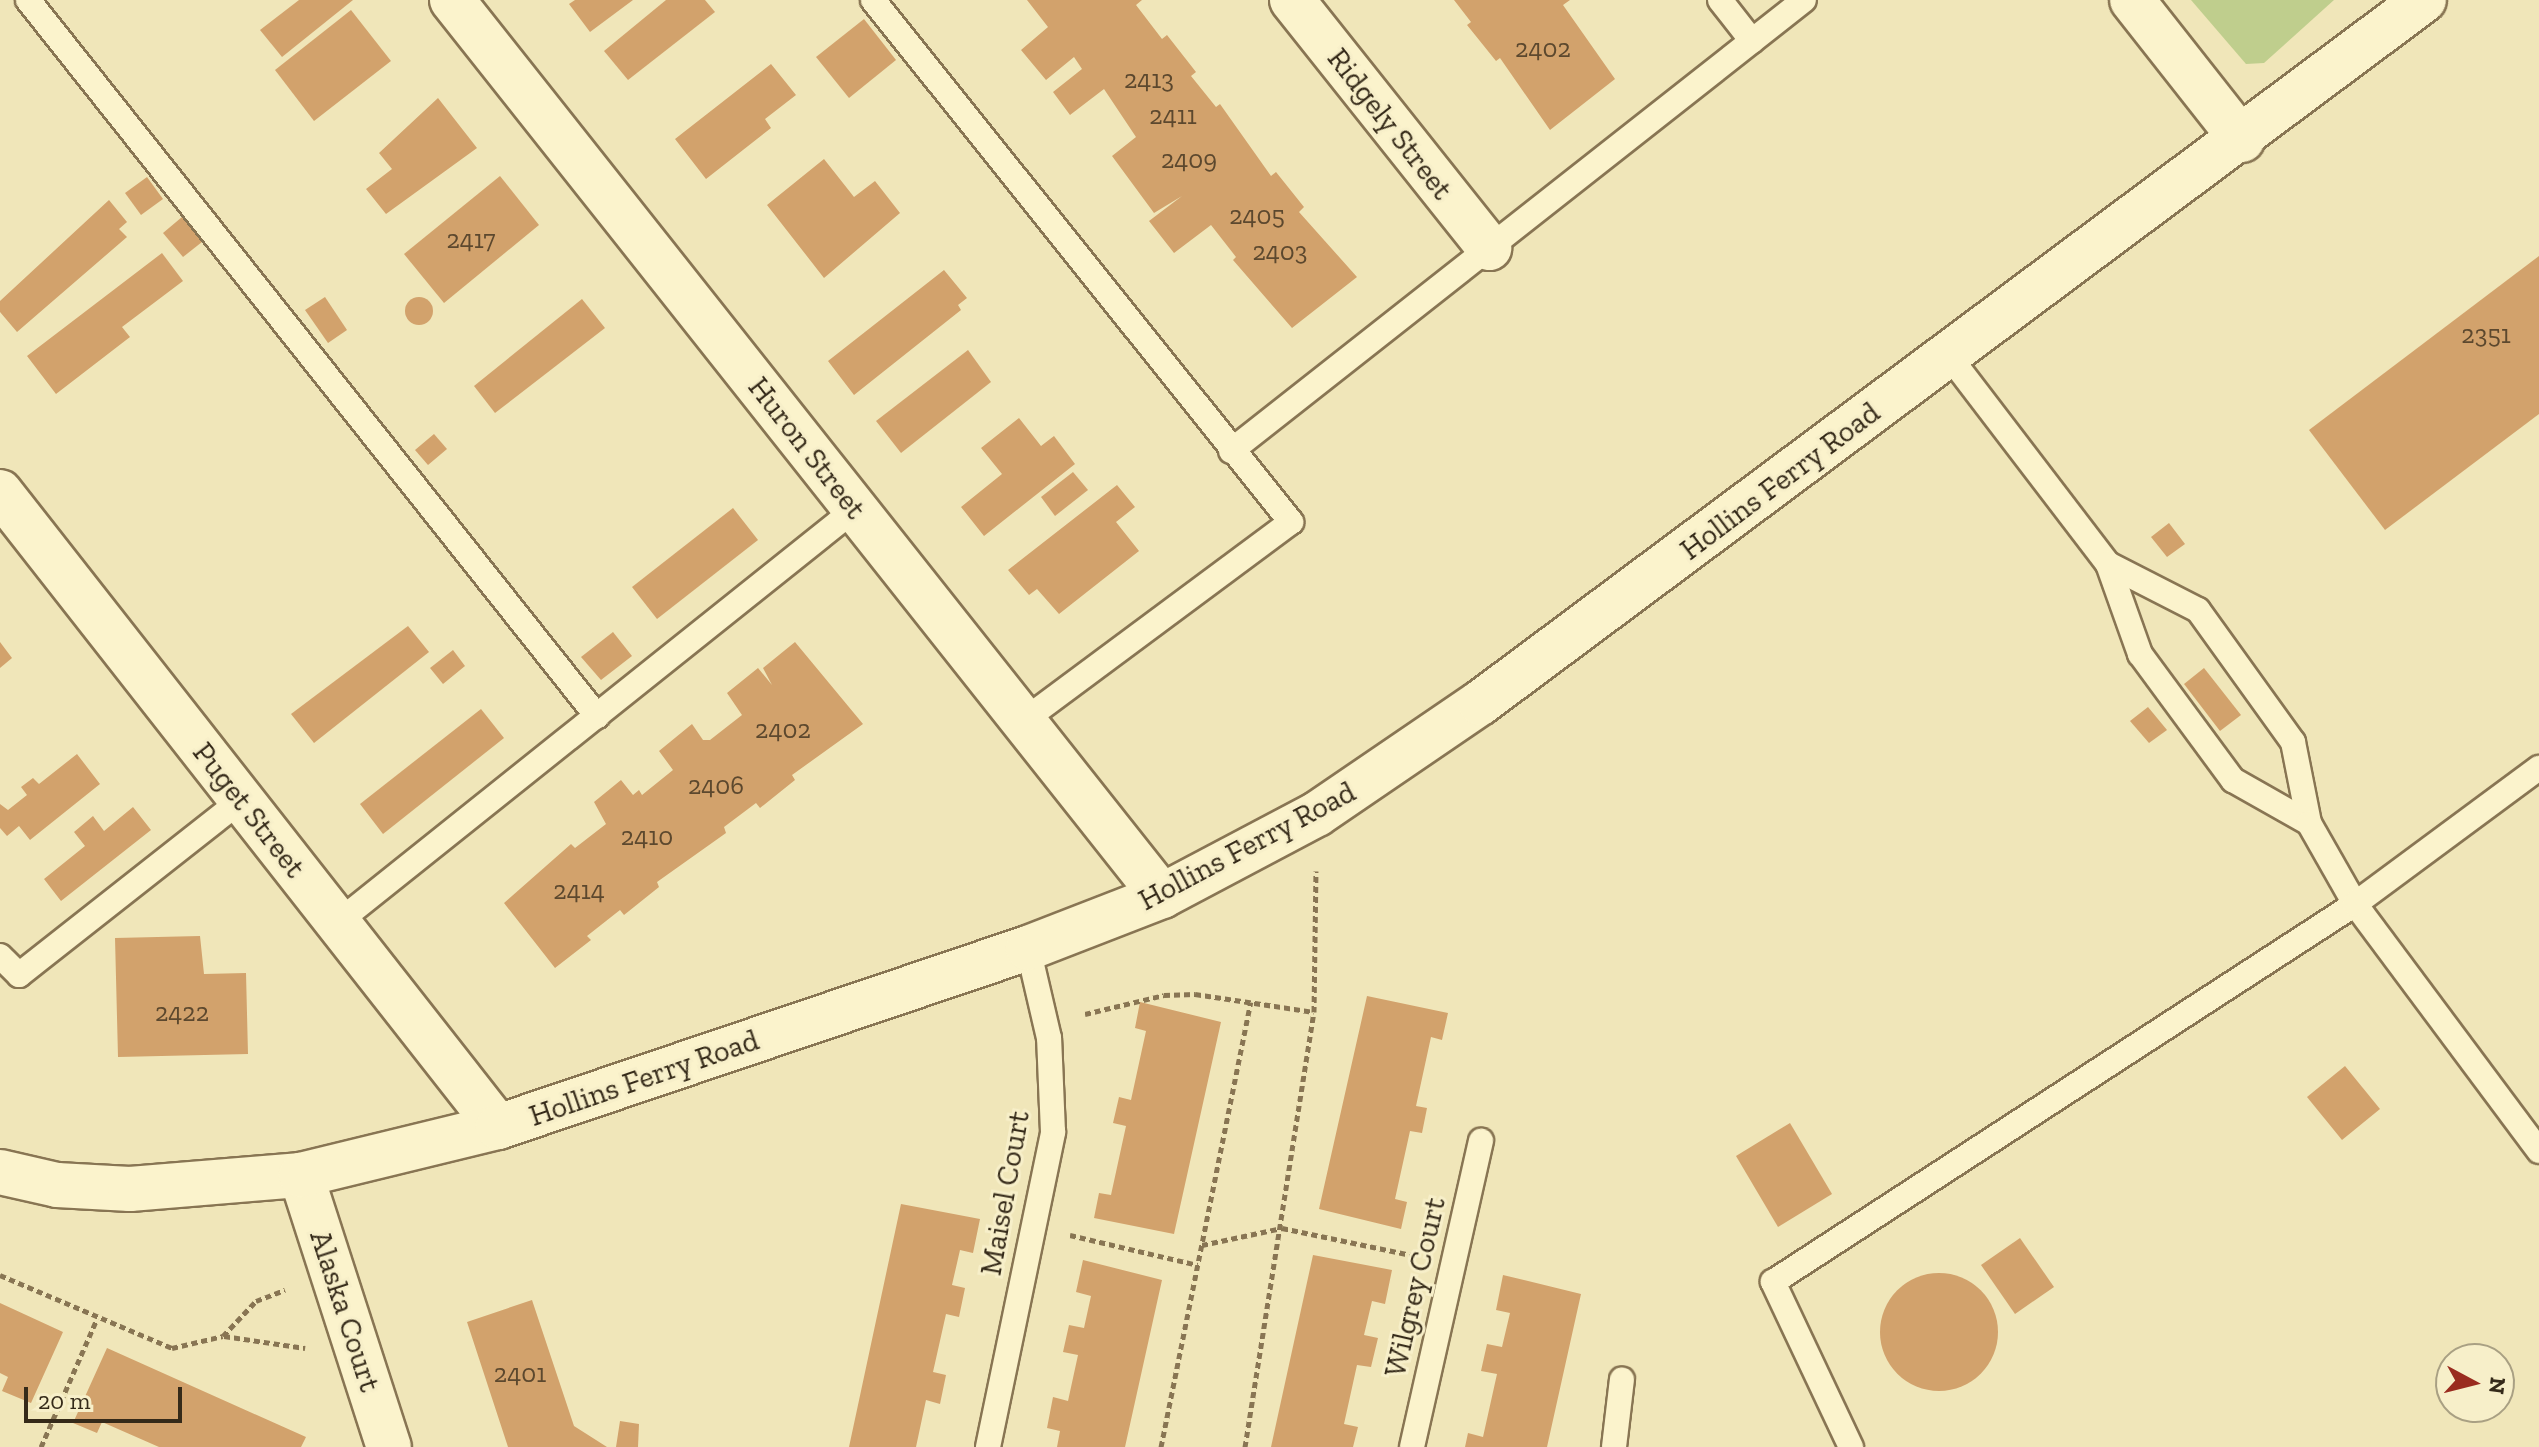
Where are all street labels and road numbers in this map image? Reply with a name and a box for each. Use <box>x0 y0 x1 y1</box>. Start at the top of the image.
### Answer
street label: Ridgely Street <box>1320 41 1460 207</box>
street label: Huron Street <box>741 370 873 526</box>
street label: Hollins Ferry Road <box>1673 394 1887 568</box>
street label: Puget Street <box>185 735 313 885</box>
street label: Hollins Ferry Road <box>1132 774 1362 918</box>
street label: Hollins Ferry Road <box>524 1022 764 1134</box>
street label: Maisel Court <box>973 1108 1037 1278</box>
street label: Wilgrey Court <box>1377 1193 1453 1381</box>
street label: Alaska Court <box>302 1226 388 1396</box>

